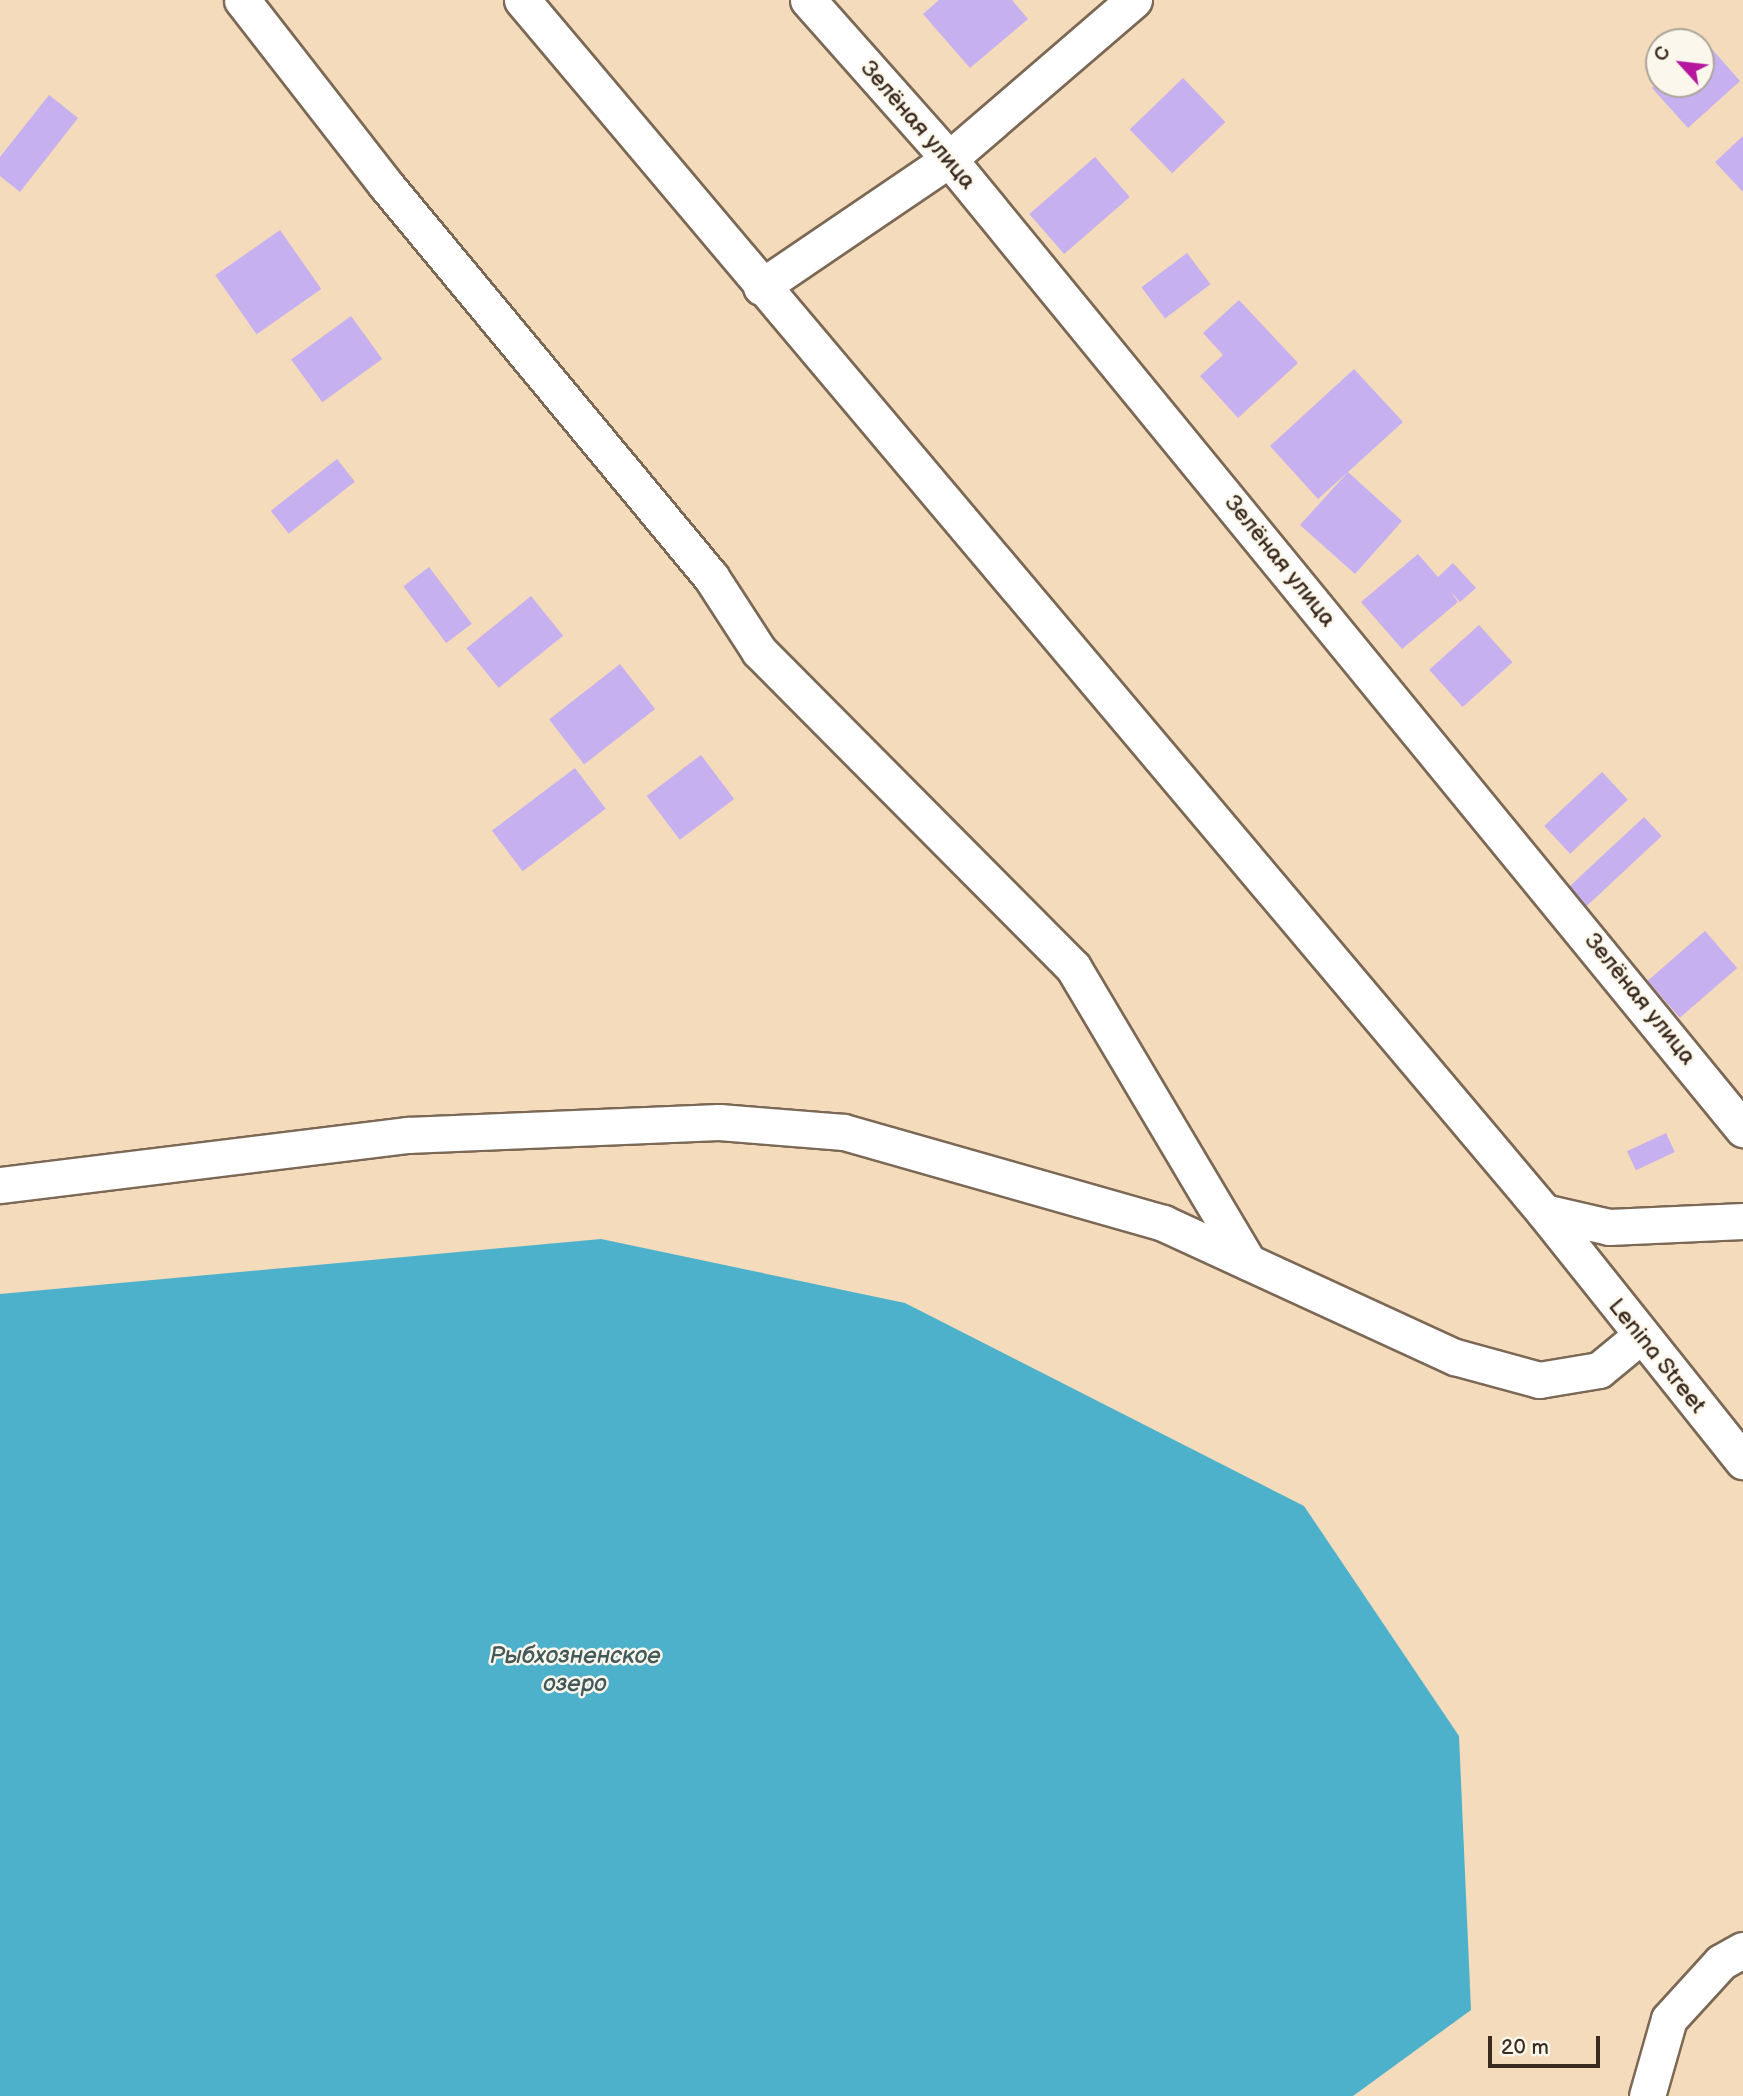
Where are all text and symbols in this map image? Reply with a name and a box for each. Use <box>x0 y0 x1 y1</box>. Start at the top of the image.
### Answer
north arrow <box>1645 28 1715 98</box>
text: С <box>1649 43 1676 65</box>
street label: Зелёная улица <box>855 55 981 195</box>
street label: Зелёная улица <box>1219 490 1341 632</box>
street label: Зелёная улица <box>1579 928 1701 1070</box>
street label: Lenina Street <box>1602 1293 1712 1419</box>
water label: Рыбхозненское озеро <box>489 1642 661 1698</box>
scale bar <box>1491 2022 1603 2066</box>
text: 20 m <box>1501 2035 1549 2060</box>

